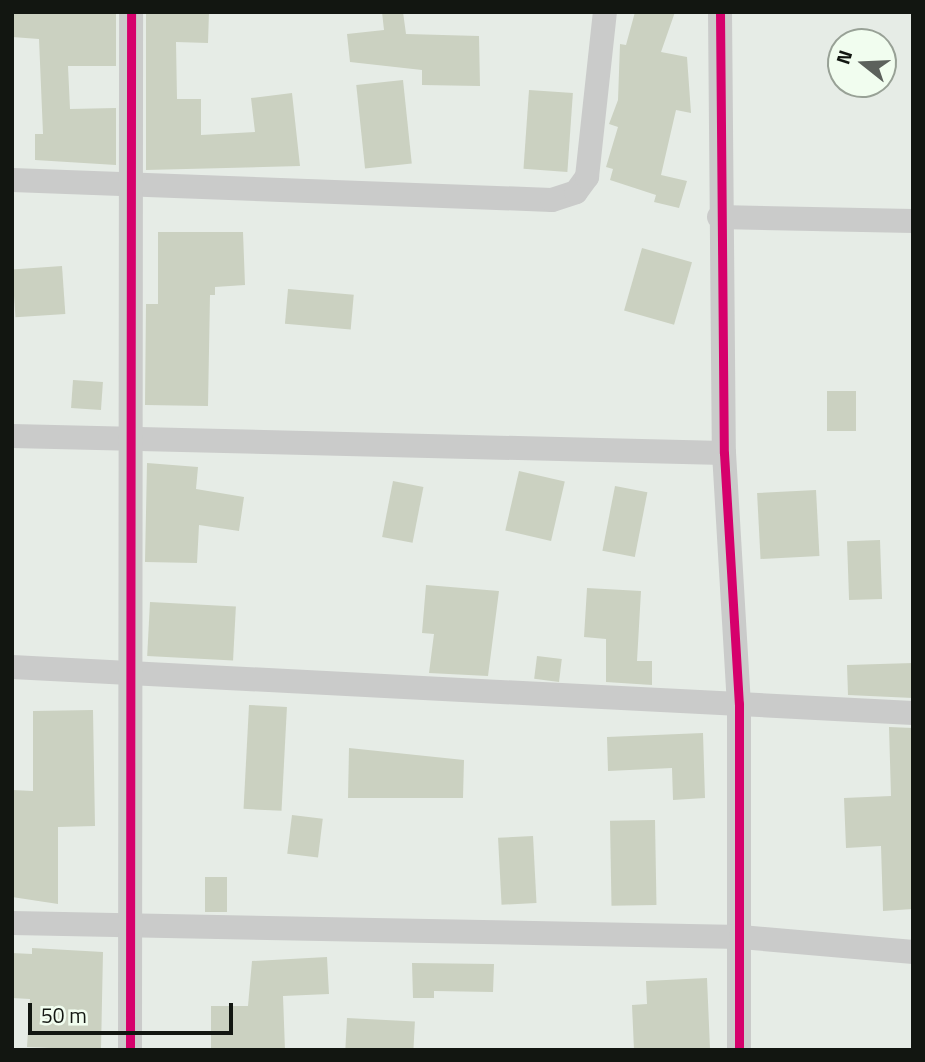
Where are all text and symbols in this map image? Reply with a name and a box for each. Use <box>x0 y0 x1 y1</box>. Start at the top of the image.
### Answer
north arrow <box>827 28 897 98</box>
text: N <box>828 46 859 68</box>
scale bar <box>32 988 236 1032</box>
text: 50 m <box>41 999 87 1031</box>

